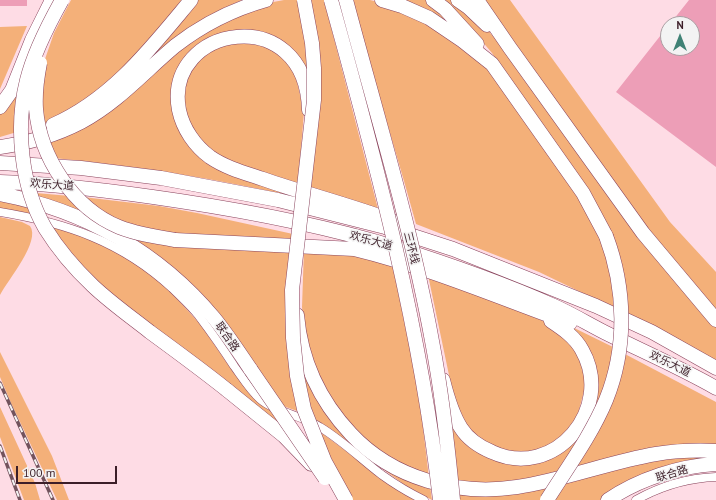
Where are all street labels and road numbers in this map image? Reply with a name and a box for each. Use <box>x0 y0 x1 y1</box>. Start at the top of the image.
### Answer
street label: 欢乐大道 <box>30 177 74 193</box>
street label: 欢乐大道 <box>348 229 394 253</box>
street label: 三环线 <box>401 230 421 266</box>
street label: 联合路 <box>212 320 242 354</box>
street label: 欢乐大道 <box>647 348 693 380</box>
street label: 联合路 <box>654 463 690 485</box>

